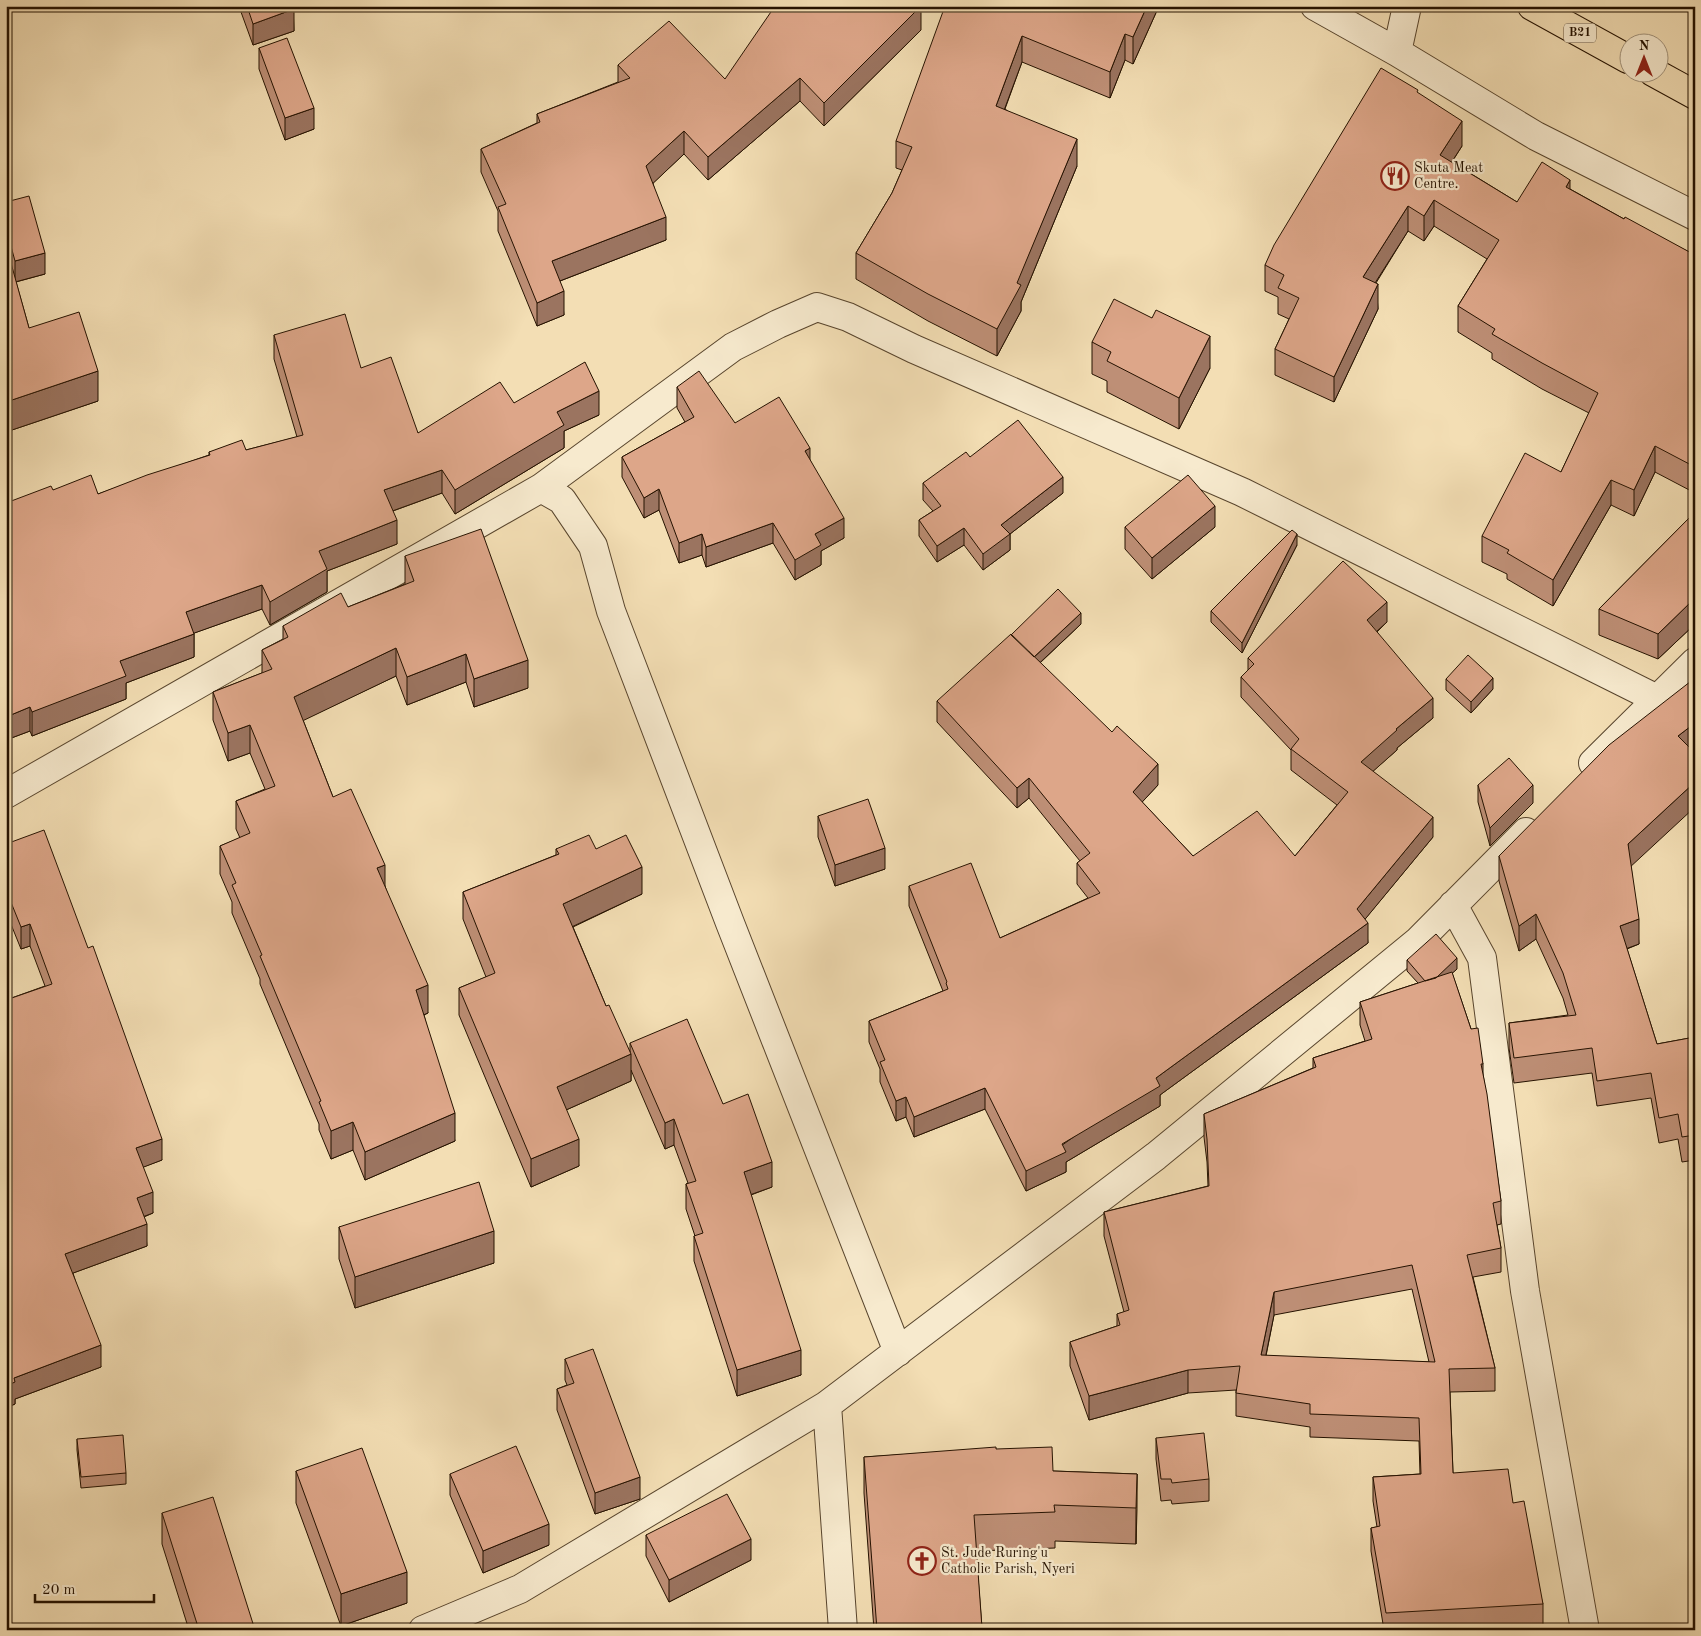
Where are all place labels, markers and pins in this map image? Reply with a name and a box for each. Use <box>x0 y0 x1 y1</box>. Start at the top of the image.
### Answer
restaurant icon: Skuta Meat Centre. <box>1380 161 1410 191</box>
place label: Skuta Meat Centre. <box>1414 161 1483 191</box>
church icon: St. Jude Ruring'u Catholic Parish, Nyeri <box>907 1546 937 1576</box>
place label: St. Jude Ruring'u Catholic Parish, Nyeri <box>941 1546 1075 1576</box>

